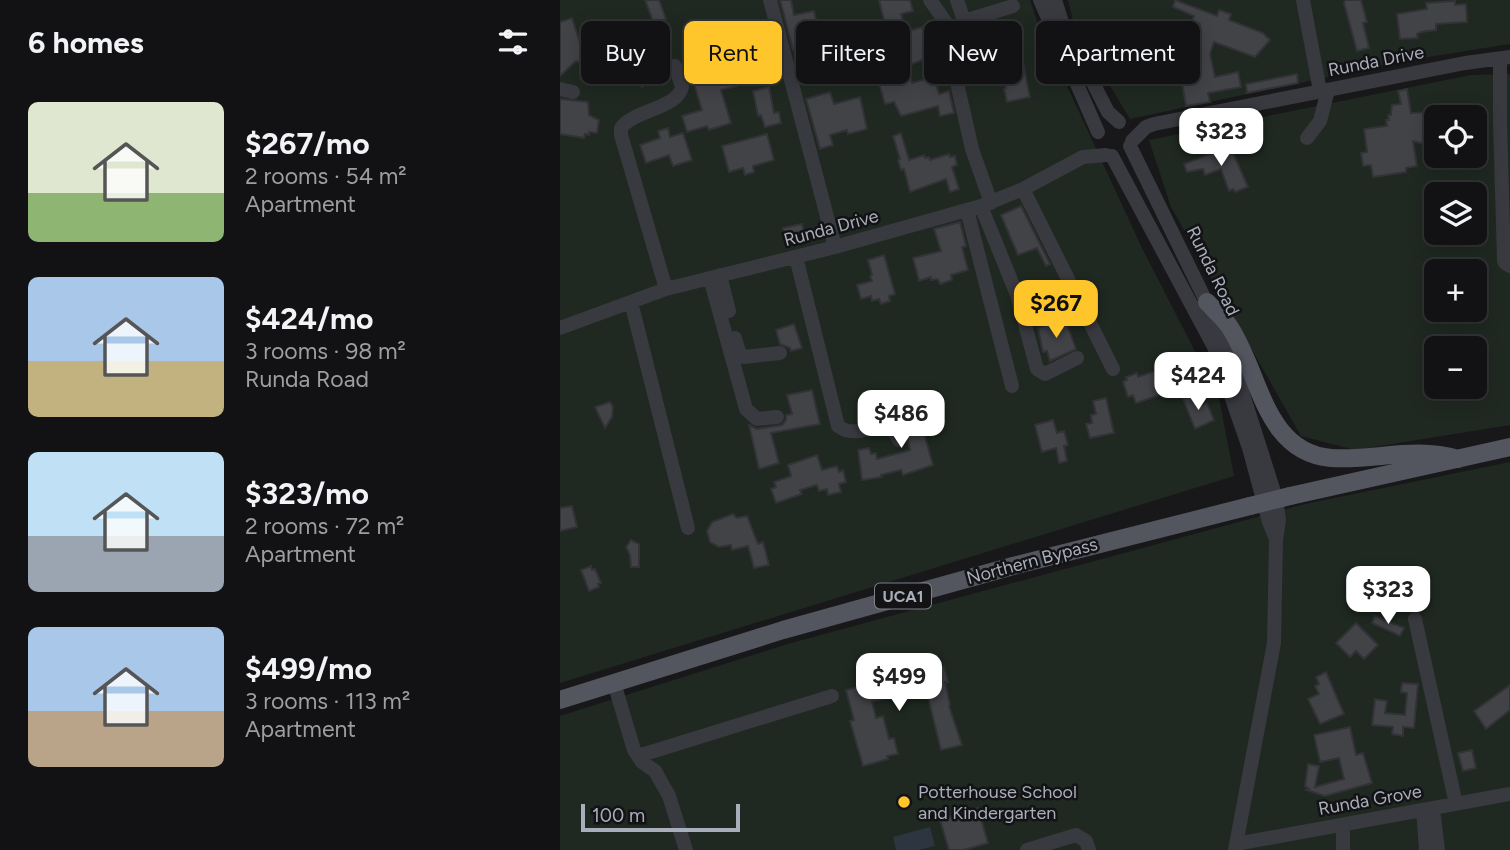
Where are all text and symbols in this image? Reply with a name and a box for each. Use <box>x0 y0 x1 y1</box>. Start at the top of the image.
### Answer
chip: Buy <box>581 21 670 84</box>
chip: Rent <box>684 21 782 84</box>
chip: Filters <box>796 21 910 84</box>
chip: New <box>924 21 1022 84</box>
chip: Apartment <box>1036 21 1200 84</box>
icon: filters <box>494 23 532 61</box>
text: 6 homes <box>28 24 144 61</box>
street label: Runda Drive <box>1326 41 1426 81</box>
map controls <box>1424 105 1487 399</box>
button: locate <box>1424 105 1487 168</box>
pin: $323 <box>1180 108 1262 168</box>
text: $323 <box>1195 117 1247 145</box>
text: $267/mo <box>245 125 370 162</box>
icon: home <box>84 130 168 214</box>
text: 2 rooms · 54 m² <box>245 162 407 190</box>
button: layers <box>1424 182 1487 245</box>
text: Apartment <box>245 190 356 218</box>
street label: Runda Drive <box>781 205 881 251</box>
street label: Runda Road <box>1182 223 1244 319</box>
button: + <box>1424 259 1487 322</box>
pin: $267 <box>1015 280 1097 340</box>
text: $267 <box>1030 289 1082 317</box>
text: $424/mo <box>245 300 374 337</box>
icon: home <box>84 305 168 389</box>
button: − <box>1424 336 1487 399</box>
text: 3 rooms · 98 m² <box>245 337 406 365</box>
pin: $424 <box>1157 352 1239 412</box>
text: $424 <box>1170 361 1226 389</box>
text: Runda Road <box>245 365 369 393</box>
pin: $486 <box>860 391 942 450</box>
text: $486 <box>874 399 928 427</box>
text: $323/mo <box>245 475 369 512</box>
icon: home <box>84 480 168 564</box>
text: 2 rooms · 72 m² <box>245 512 404 540</box>
street label: Northern Bypass <box>964 533 1100 589</box>
text: Apartment <box>245 540 356 568</box>
pin: $323 <box>1347 566 1429 626</box>
text: $323 <box>1362 575 1414 603</box>
road number: UCA1 <box>875 583 931 608</box>
text: $499/mo <box>245 650 372 687</box>
pin: $499 <box>858 654 940 713</box>
icon: home <box>84 655 168 739</box>
text: $499 <box>872 662 926 690</box>
text: 3 rooms · 113 m² <box>245 687 410 715</box>
text: Apartment <box>245 715 356 743</box>
street label: Runda Grove <box>1317 780 1424 820</box>
place label: Potterhouse School and Kindergarten <box>918 781 1077 824</box>
marker: Potterhouse School and Kindergarten <box>896 794 912 810</box>
scale bar <box>581 801 740 833</box>
text: 100 m <box>592 804 645 827</box>

